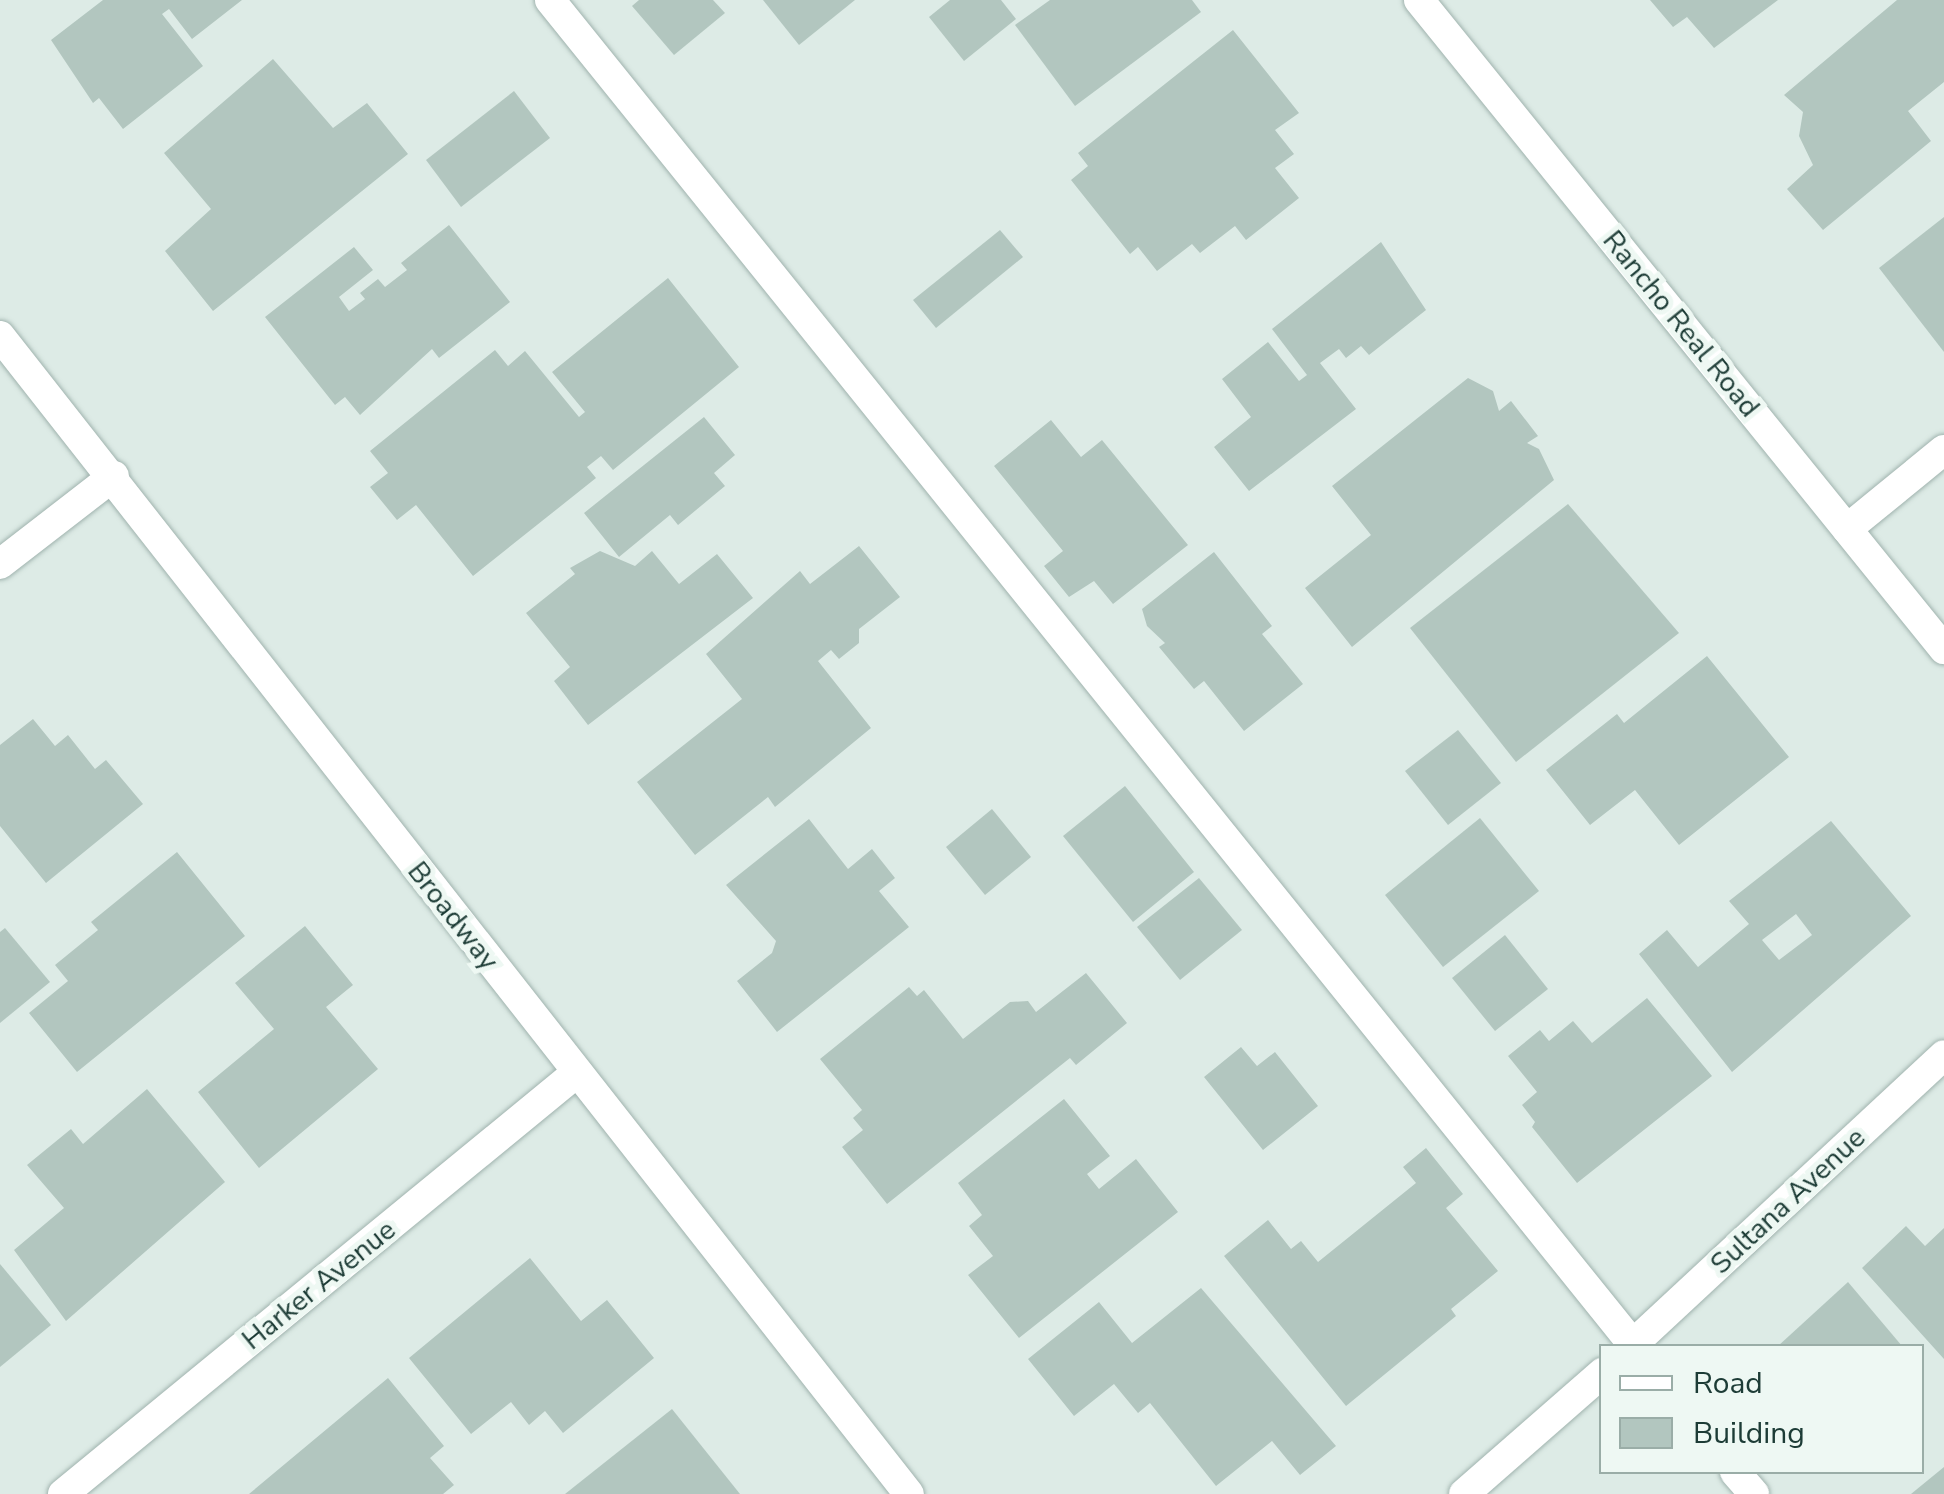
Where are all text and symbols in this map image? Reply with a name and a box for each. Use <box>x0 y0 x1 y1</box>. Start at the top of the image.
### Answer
street label: Rancho Real Road <box>1596 224 1766 424</box>
street label: Broadway <box>400 855 506 977</box>
street label: Sultana Avenue <box>1704 1121 1872 1281</box>
street label: Harker Avenue <box>236 1213 402 1357</box>
legend <box>1599 1344 1924 1474</box>
text: Road <box>1693 1363 1763 1404</box>
text: Building <box>1693 1413 1805 1454</box>

